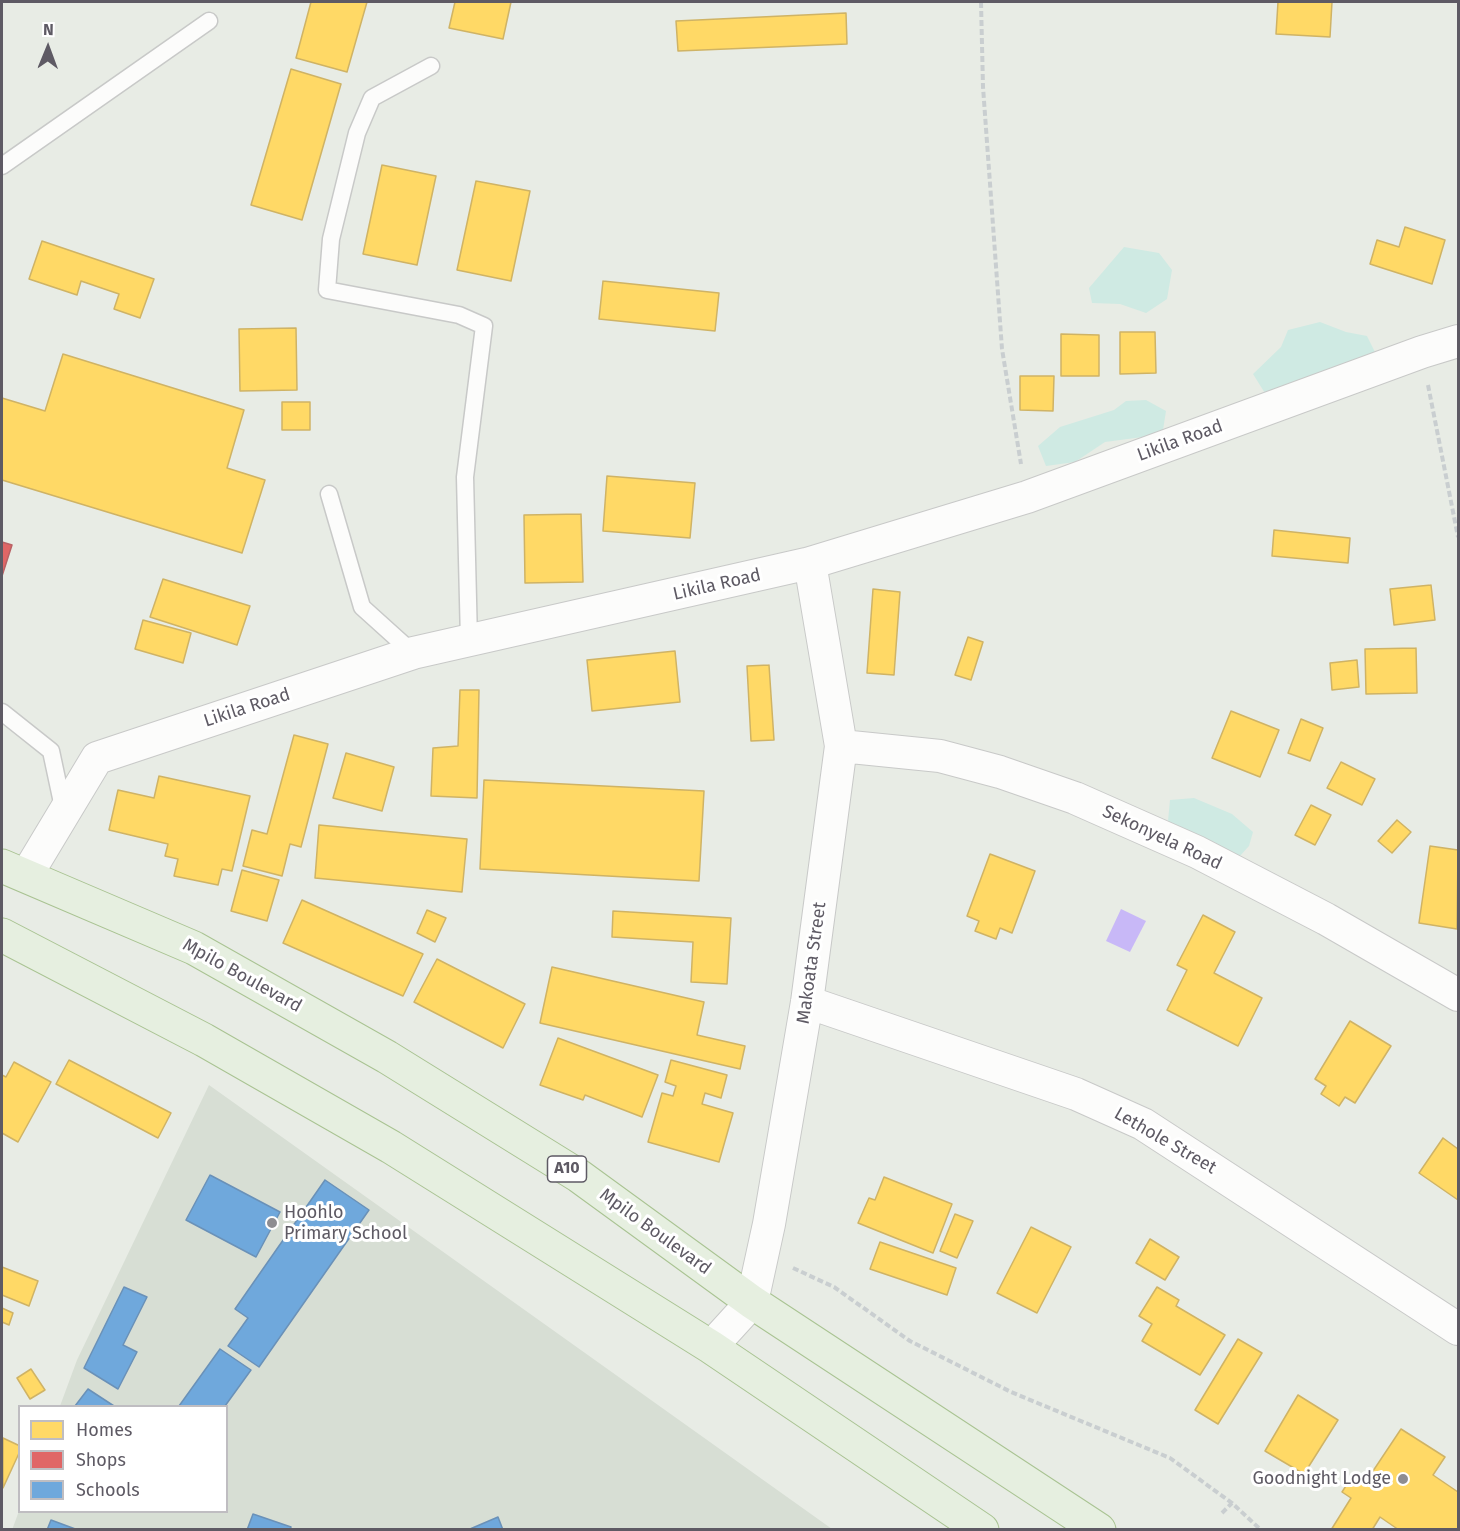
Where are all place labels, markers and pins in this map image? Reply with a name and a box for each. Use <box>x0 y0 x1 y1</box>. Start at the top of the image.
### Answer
place label: Hoohlo Primary School <box>284 1202 407 1244</box>
marker: Hoohlo Primary School <box>265 1216 279 1230</box>
place label: Goodnight Lodge <box>1252 1468 1391 1490</box>
marker: Goodnight Lodge <box>1396 1472 1410 1486</box>

